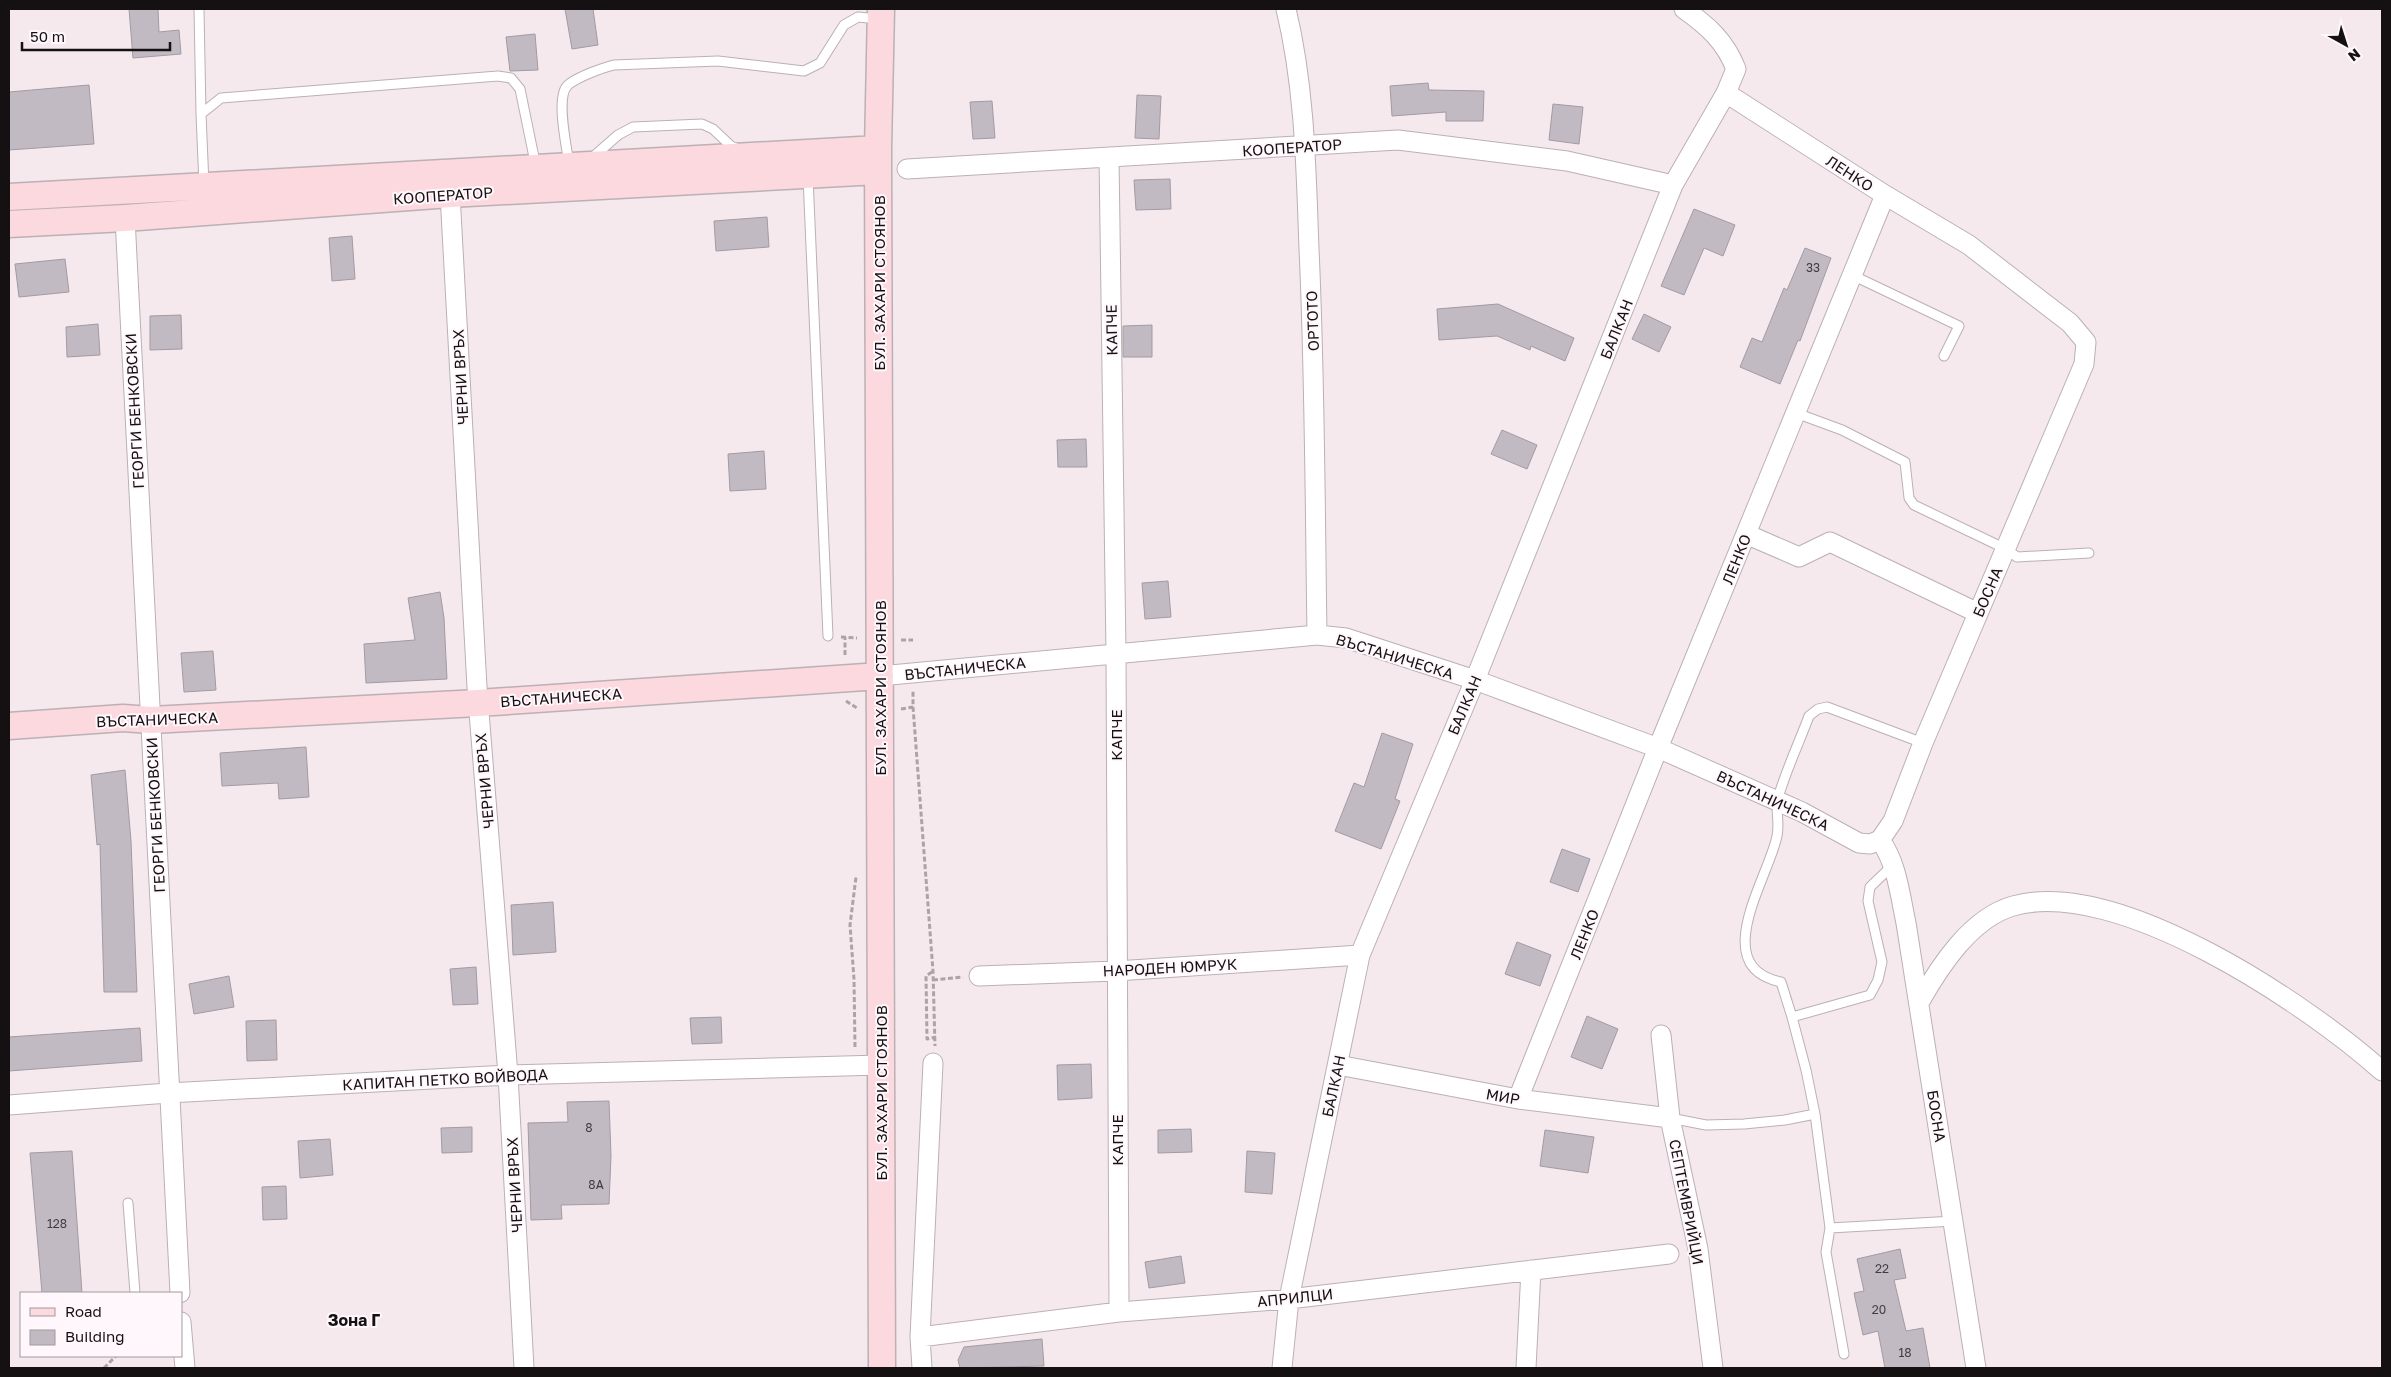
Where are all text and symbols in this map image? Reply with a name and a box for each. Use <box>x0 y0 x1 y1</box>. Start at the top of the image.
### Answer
scale bar <box>22 20 170 52</box>
north arrow <box>2321 20 2371 70</box>
text: 50 m <box>30 27 65 45</box>
text: N <box>2345 46 2364 65</box>
street label: КООПЕРАТОР <box>1241 135 1343 159</box>
street label: ЛЕНКО <box>1823 151 1877 195</box>
street label: КООПЕРАТОР <box>392 183 494 207</box>
street label: БУЛ. ЗАХАРИ СТОЯНОВ <box>870 195 888 371</box>
house number: 33 <box>1806 260 1820 275</box>
street label: ОРТОТО <box>1302 290 1322 352</box>
street label: БАЛКАН <box>1596 296 1636 362</box>
street label: КАПЧЕ <box>1102 304 1120 356</box>
street label: ЧЕРНИ ВРЪХ <box>448 329 471 425</box>
street label: ГЕОРГИ БЕНКОВСКИ <box>121 333 147 489</box>
street label: ЛЕНКО <box>1718 531 1754 587</box>
street label: БОСНА <box>1968 564 2006 620</box>
street label: БУЛ. ЗАХАРИ СТОЯНОВ <box>871 600 889 776</box>
street label: ВЪСТАНИЧЕСКА <box>1334 630 1456 682</box>
street label: ВЪСТАНИЧЕСКА <box>903 653 1027 683</box>
street label: БАЛКАН <box>1443 672 1485 738</box>
street label: ВЪСТАНИЧЕСКА <box>499 684 623 710</box>
street label: ВЪСТАНИЧЕСКА <box>96 708 218 730</box>
street label: КАПЧЕ <box>1107 709 1125 761</box>
street label: ЧЕРНИ ВРЪХ <box>471 732 497 830</box>
street label: ГЕОРГИ БЕНКОВСКИ <box>142 737 168 893</box>
street label: ВЪСТАНИЧЕСКА <box>1714 766 1832 834</box>
street label: ЛЕНКО <box>1566 906 1602 962</box>
street label: НАРОДЕН ЮМРУК <box>1102 954 1238 980</box>
street label: БУЛ. ЗАХАРИ СТОЯНОВ <box>872 1005 890 1181</box>
street label: БАЛКАН <box>1318 1053 1348 1119</box>
street label: КАПИТАН ПЕТКО ВОЙВОДА <box>342 1065 548 1093</box>
street label: МИР <box>1485 1084 1522 1108</box>
street label: БОСНА <box>1924 1089 1950 1143</box>
street label: КАПЧЕ <box>1108 1114 1126 1166</box>
house number: 8 <box>585 1120 593 1135</box>
street label: ЧЕРНИ ВРЪХ <box>502 1137 525 1233</box>
street label: СЕПТЕМВРИЙЦИ <box>1666 1138 1708 1266</box>
house number: 8А <box>588 1177 604 1192</box>
house number: 128 <box>47 1216 67 1231</box>
house number: 22 <box>1875 1261 1889 1276</box>
street label: АПРИЛЦИ <box>1256 1284 1334 1310</box>
legend <box>20 1292 182 1357</box>
text: Road <box>65 1302 102 1320</box>
house number: 20 <box>1872 1302 1886 1317</box>
district label: Зона Г <box>328 1310 380 1330</box>
text: Building <box>65 1327 125 1345</box>
house number: 18 <box>1898 1345 1912 1360</box>

